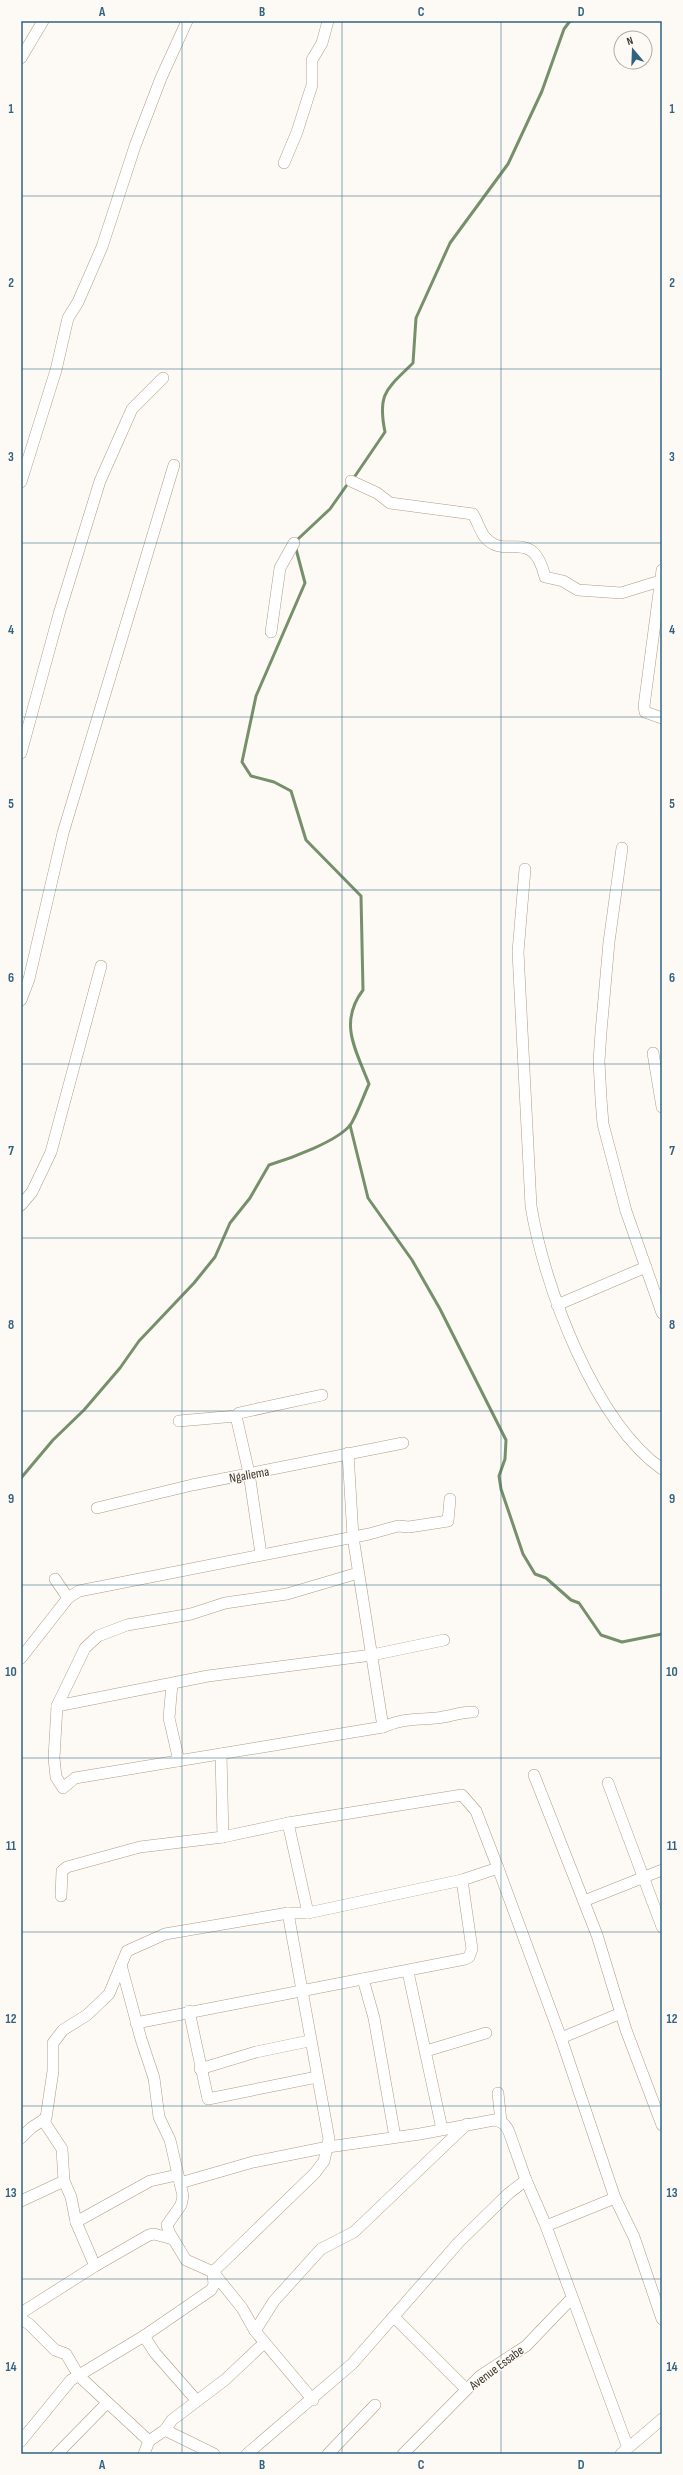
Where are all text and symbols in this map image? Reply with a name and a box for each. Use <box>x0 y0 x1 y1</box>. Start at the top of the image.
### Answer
text: A <box>98 4 106 20</box>
text: B <box>259 4 265 20</box>
text: C <box>418 4 425 20</box>
text: D <box>578 4 585 20</box>
north arrow <box>613 30 653 70</box>
text: N <box>625 34 635 48</box>
text: 1 <box>8 101 14 117</box>
text: 1 <box>669 101 675 117</box>
text: 2 <box>8 275 14 291</box>
text: 2 <box>669 275 675 291</box>
text: 3 <box>8 449 14 465</box>
text: 3 <box>669 449 675 465</box>
text: 4 <box>8 622 14 638</box>
text: 4 <box>669 622 675 638</box>
text: 5 <box>8 796 14 812</box>
text: 5 <box>669 796 675 812</box>
text: 6 <box>8 970 14 986</box>
text: 6 <box>669 970 675 986</box>
text: 7 <box>8 1143 14 1159</box>
text: 7 <box>669 1143 675 1159</box>
text: 8 <box>8 1317 14 1333</box>
text: 8 <box>669 1317 675 1333</box>
street label: Ngaliema <box>228 1464 270 1486</box>
text: 9 <box>8 1491 14 1507</box>
text: 9 <box>669 1491 675 1507</box>
text: 10 <box>5 1664 17 1680</box>
text: 10 <box>666 1664 678 1680</box>
text: 11 <box>6 1838 16 1854</box>
text: 11 <box>667 1838 677 1854</box>
text: 12 <box>6 2011 17 2027</box>
text: 12 <box>667 2011 678 2027</box>
text: 13 <box>6 2185 17 2201</box>
text: 13 <box>667 2185 678 2201</box>
street label: Avenue Essabe <box>465 2342 527 2394</box>
text: 14 <box>5 2359 17 2375</box>
text: 14 <box>666 2359 678 2375</box>
text: A <box>98 2457 106 2473</box>
text: B <box>259 2457 265 2473</box>
text: C <box>418 2457 425 2473</box>
text: D <box>578 2457 585 2473</box>

